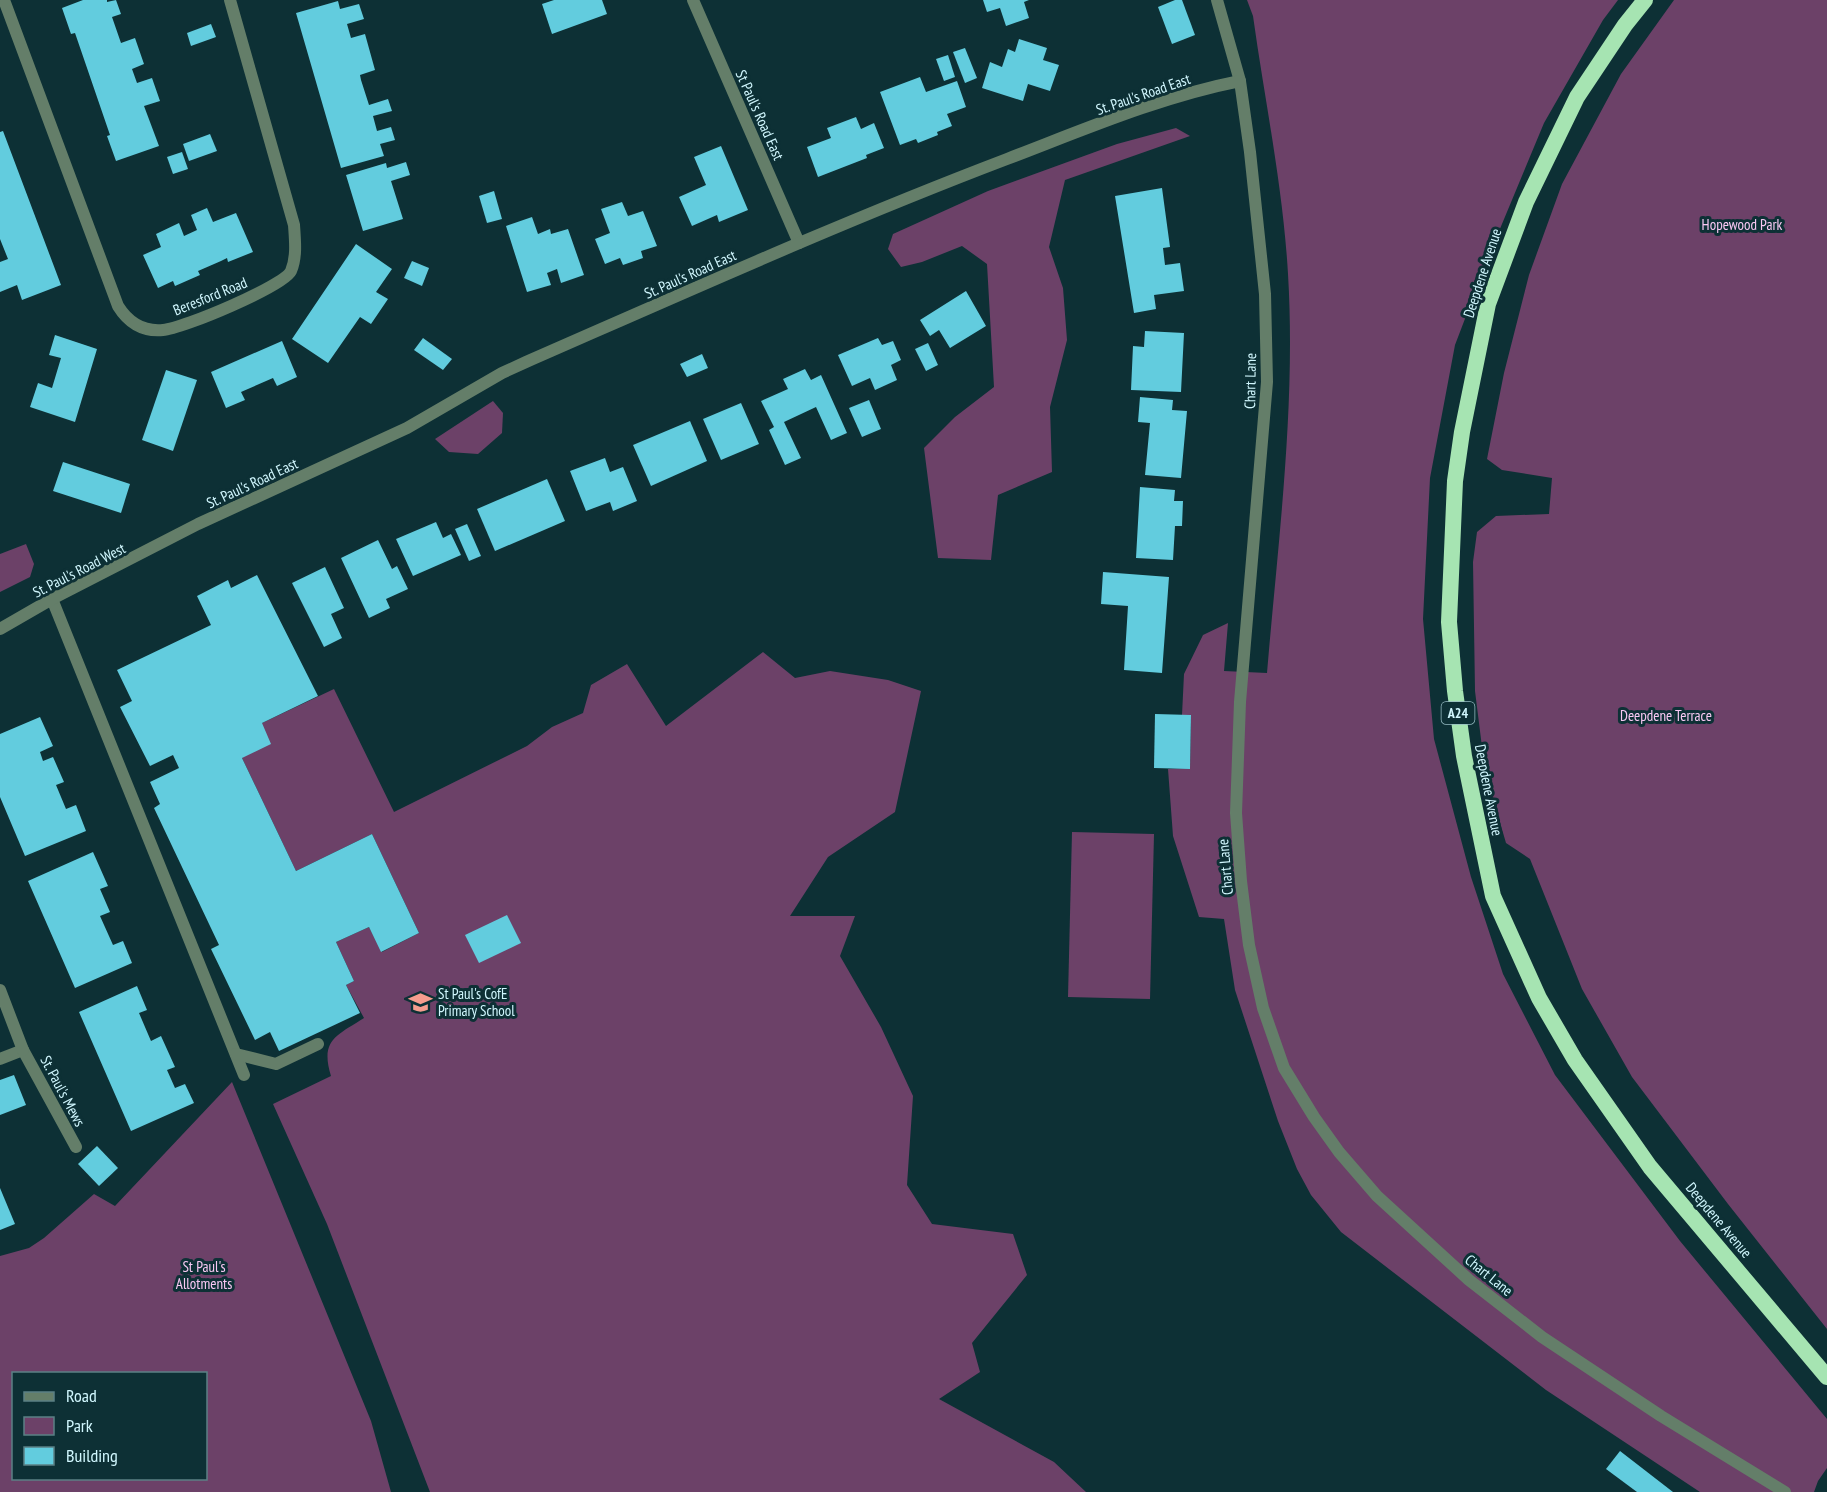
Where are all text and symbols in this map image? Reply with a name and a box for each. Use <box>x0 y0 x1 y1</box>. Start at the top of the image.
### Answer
street label: St Paul's Road East <box>732 67 788 163</box>
street label: St. Paul's Road East <box>1093 69 1193 119</box>
park label: Hopewood Park <box>1702 215 1783 234</box>
street label: Deepdene Avenue <box>1459 226 1505 320</box>
street label: St. Paul's Road East <box>641 245 739 303</box>
street label: Beresford Road <box>170 273 250 319</box>
street label: Chart Lane <box>1240 353 1260 409</box>
street label: St. Paul's Road East <box>203 454 301 512</box>
street label: St. Paul's Road West <box>30 539 128 601</box>
road number: A24 <box>1442 702 1474 724</box>
park label: Deepdene Terrace <box>1620 706 1712 725</box>
street label: Deepdene Avenue <box>1471 743 1507 837</box>
street label: Chart Lane <box>1213 838 1237 896</box>
place label: St Paul's CofE Primary School <box>438 984 515 1020</box>
school or university icon: St Paul's CofE Primary School <box>407 989 433 1015</box>
street label: St. Paul's Mews <box>36 1052 90 1130</box>
street label: Deepdene Avenue <box>1682 1178 1756 1262</box>
street label: Chart Lane <box>1461 1250 1517 1300</box>
park label: St Paul's Allotments <box>176 1257 232 1293</box>
legend <box>12 1372 207 1480</box>
text: Road <box>66 1384 97 1407</box>
text: Park <box>66 1414 93 1437</box>
text: Building <box>66 1444 118 1467</box>

